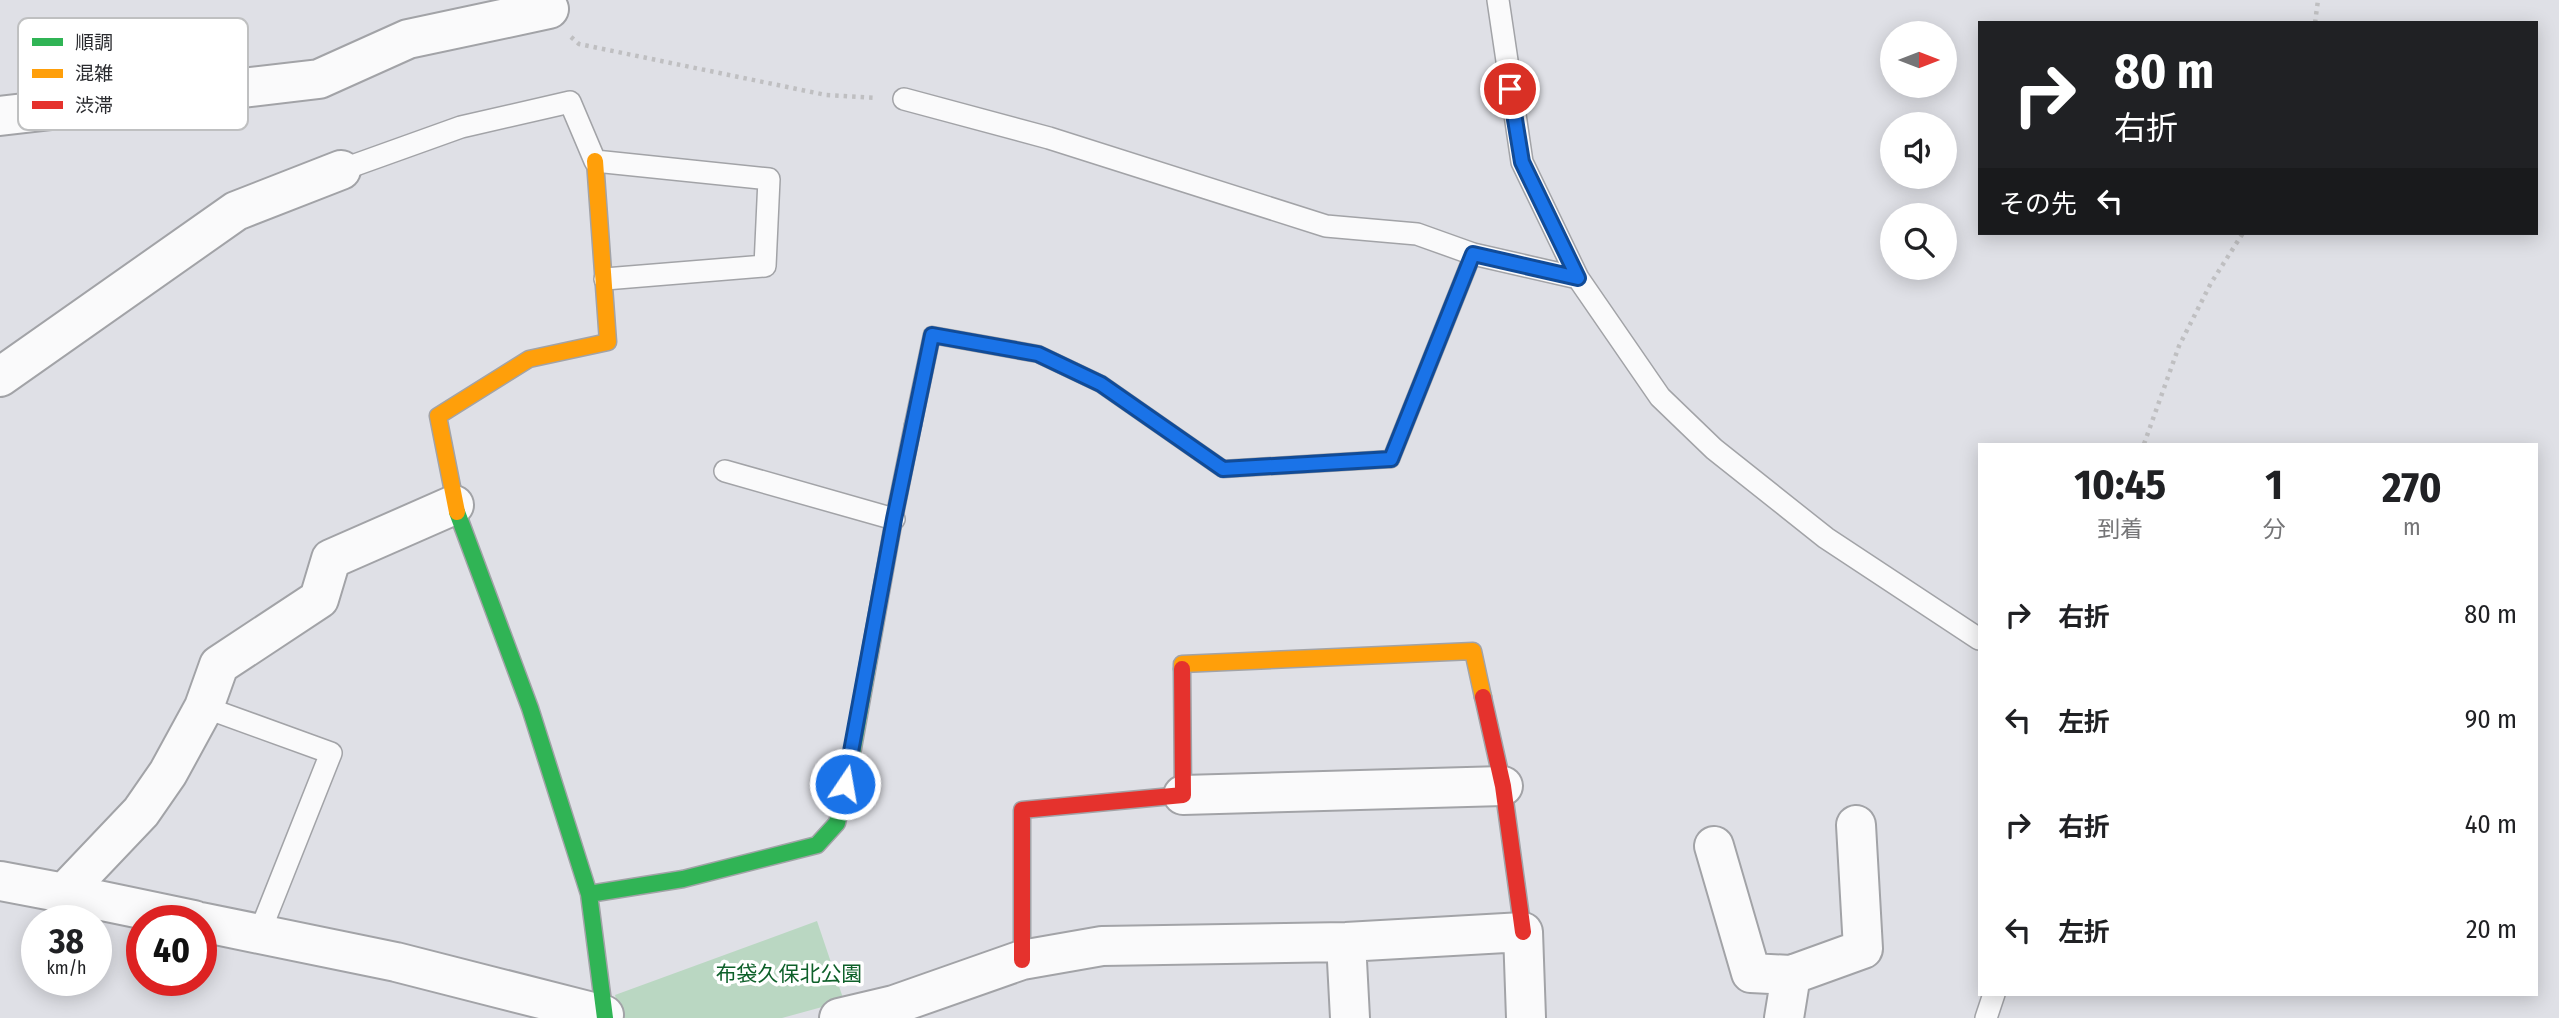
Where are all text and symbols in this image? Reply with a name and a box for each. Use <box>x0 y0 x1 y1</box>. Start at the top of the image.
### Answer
legend <box>18 18 248 130</box>
north arrow <box>1880 21 1956 98</box>
map controls <box>1880 21 1957 280</box>
text: 順調 <box>75 31 113 54</box>
text: 80 m <box>2114 42 2214 101</box>
icon: right <box>1999 49 2090 140</box>
pin <box>1480 59 1540 119</box>
text: 混雑 <box>75 62 113 85</box>
icon: arrive <box>1491 70 1529 108</box>
text: 渋滞 <box>75 94 113 117</box>
text: 右折 <box>2114 109 2178 147</box>
button: sound <box>1880 112 1957 189</box>
icon: left <box>2091 182 2129 220</box>
text: その先 <box>1999 189 2077 220</box>
button: search <box>1880 203 1957 280</box>
text: 10:45 <box>2074 460 2166 510</box>
text: 1 <box>2265 460 2283 510</box>
text: 270 <box>2382 463 2442 513</box>
text: m <box>2403 513 2421 541</box>
text: 到着 <box>2097 515 2143 543</box>
text: 分 <box>2263 515 2286 543</box>
icon: right <box>1999 596 2037 634</box>
text: 80 m <box>2464 599 2517 630</box>
text: 右折 <box>2058 602 2110 633</box>
icon: left <box>1999 701 2037 739</box>
text: 90 m <box>2465 704 2517 735</box>
text: 左折 <box>2058 707 2110 738</box>
position arrow <box>808 747 882 821</box>
icon: right <box>1999 806 2037 844</box>
text: 40 m <box>2465 809 2517 840</box>
text: 右折 <box>2058 812 2110 843</box>
speed limit sign: 40 <box>126 905 217 996</box>
icon: left <box>1999 911 2037 949</box>
text: 20 m <box>2466 914 2517 945</box>
text: 左折 <box>2058 917 2110 948</box>
text: 38 <box>49 920 84 962</box>
text: km/h <box>46 957 87 979</box>
park label: 布袋久保北公園 <box>716 961 863 987</box>

